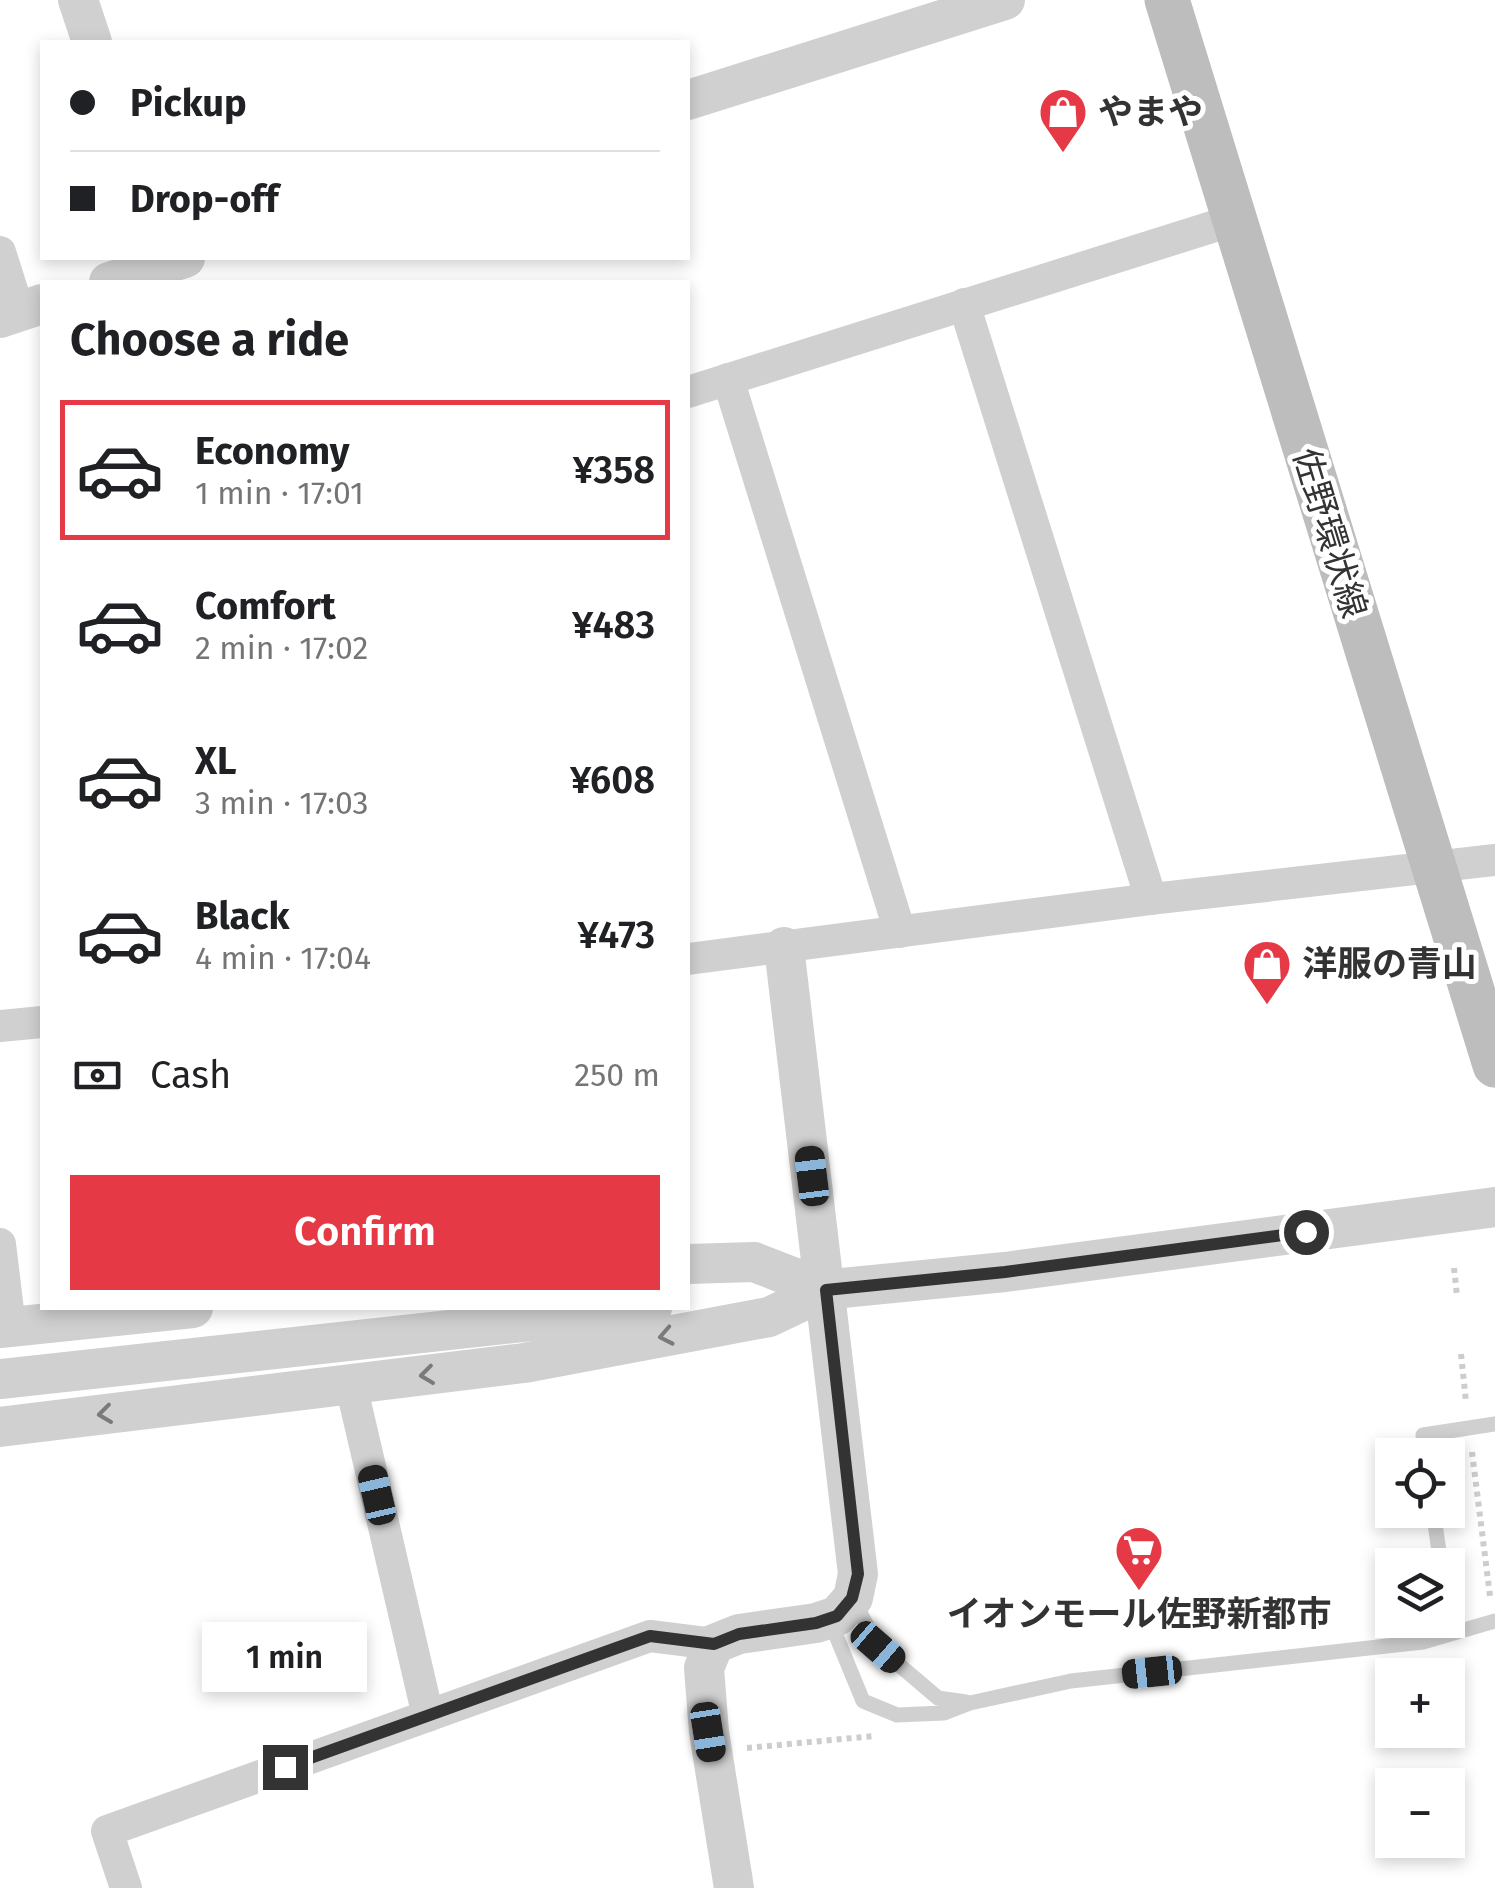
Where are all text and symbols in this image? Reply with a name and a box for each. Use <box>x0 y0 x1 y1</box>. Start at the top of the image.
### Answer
text: Pickup <box>130 80 247 126</box>
shop icon: やまや <box>1037 86 1089 154</box>
place label: やまや <box>1098 91 1203 133</box>
text: Drop-off <box>130 176 278 222</box>
text: Choose a ride <box>70 313 349 367</box>
icon: car <box>75 425 165 515</box>
text: Economy <box>195 428 350 474</box>
street label: 佐野環状線 <box>1284 443 1376 623</box>
text: ¥358 <box>573 447 655 493</box>
text: 1 min · 17:01 <box>195 474 364 512</box>
icon: car <box>75 580 165 670</box>
text: Comfort <box>195 583 336 629</box>
text: ¥483 <box>572 602 655 648</box>
text: 2 min · 17:02 <box>195 629 368 667</box>
icon: car <box>75 735 165 825</box>
text: XL <box>195 738 237 784</box>
text: ¥608 <box>570 757 655 803</box>
text: 3 min · 17:03 <box>195 784 369 822</box>
icon: car <box>75 890 165 980</box>
text: Black <box>195 893 290 939</box>
text: ¥473 <box>577 912 655 958</box>
shop icon: 洋服の青山 <box>1241 938 1293 1006</box>
text: 4 min · 17:04 <box>195 939 371 977</box>
place label: 洋服の青山 <box>1302 943 1477 985</box>
icon: cash <box>70 1048 125 1103</box>
text: Cash <box>150 1052 231 1098</box>
text: 250 m <box>574 1056 660 1094</box>
car <box>793 1144 831 1208</box>
button: Confirm <box>70 1175 660 1290</box>
route start <box>1284 1210 1329 1255</box>
one-way arrow <box>658 1325 674 1346</box>
one-way arrow <box>419 1364 435 1385</box>
one-way arrow <box>96 1403 112 1424</box>
map controls <box>1375 1438 1465 1858</box>
button: locate <box>1375 1438 1465 1528</box>
car <box>356 1462 398 1528</box>
supermarket icon: イオンモール佐野新都市 <box>1113 1524 1165 1592</box>
button: layers <box>1375 1548 1465 1638</box>
place label: イオンモール佐野新都市 <box>946 1593 1332 1635</box>
car <box>846 1616 910 1678</box>
callout: 1 min <box>202 1622 368 1692</box>
text: 1 min <box>246 1638 323 1676</box>
car <box>1121 1654 1183 1690</box>
button: + <box>1375 1658 1465 1748</box>
car <box>688 1700 728 1764</box>
route end <box>263 1745 308 1790</box>
button: − <box>1375 1768 1465 1858</box>

